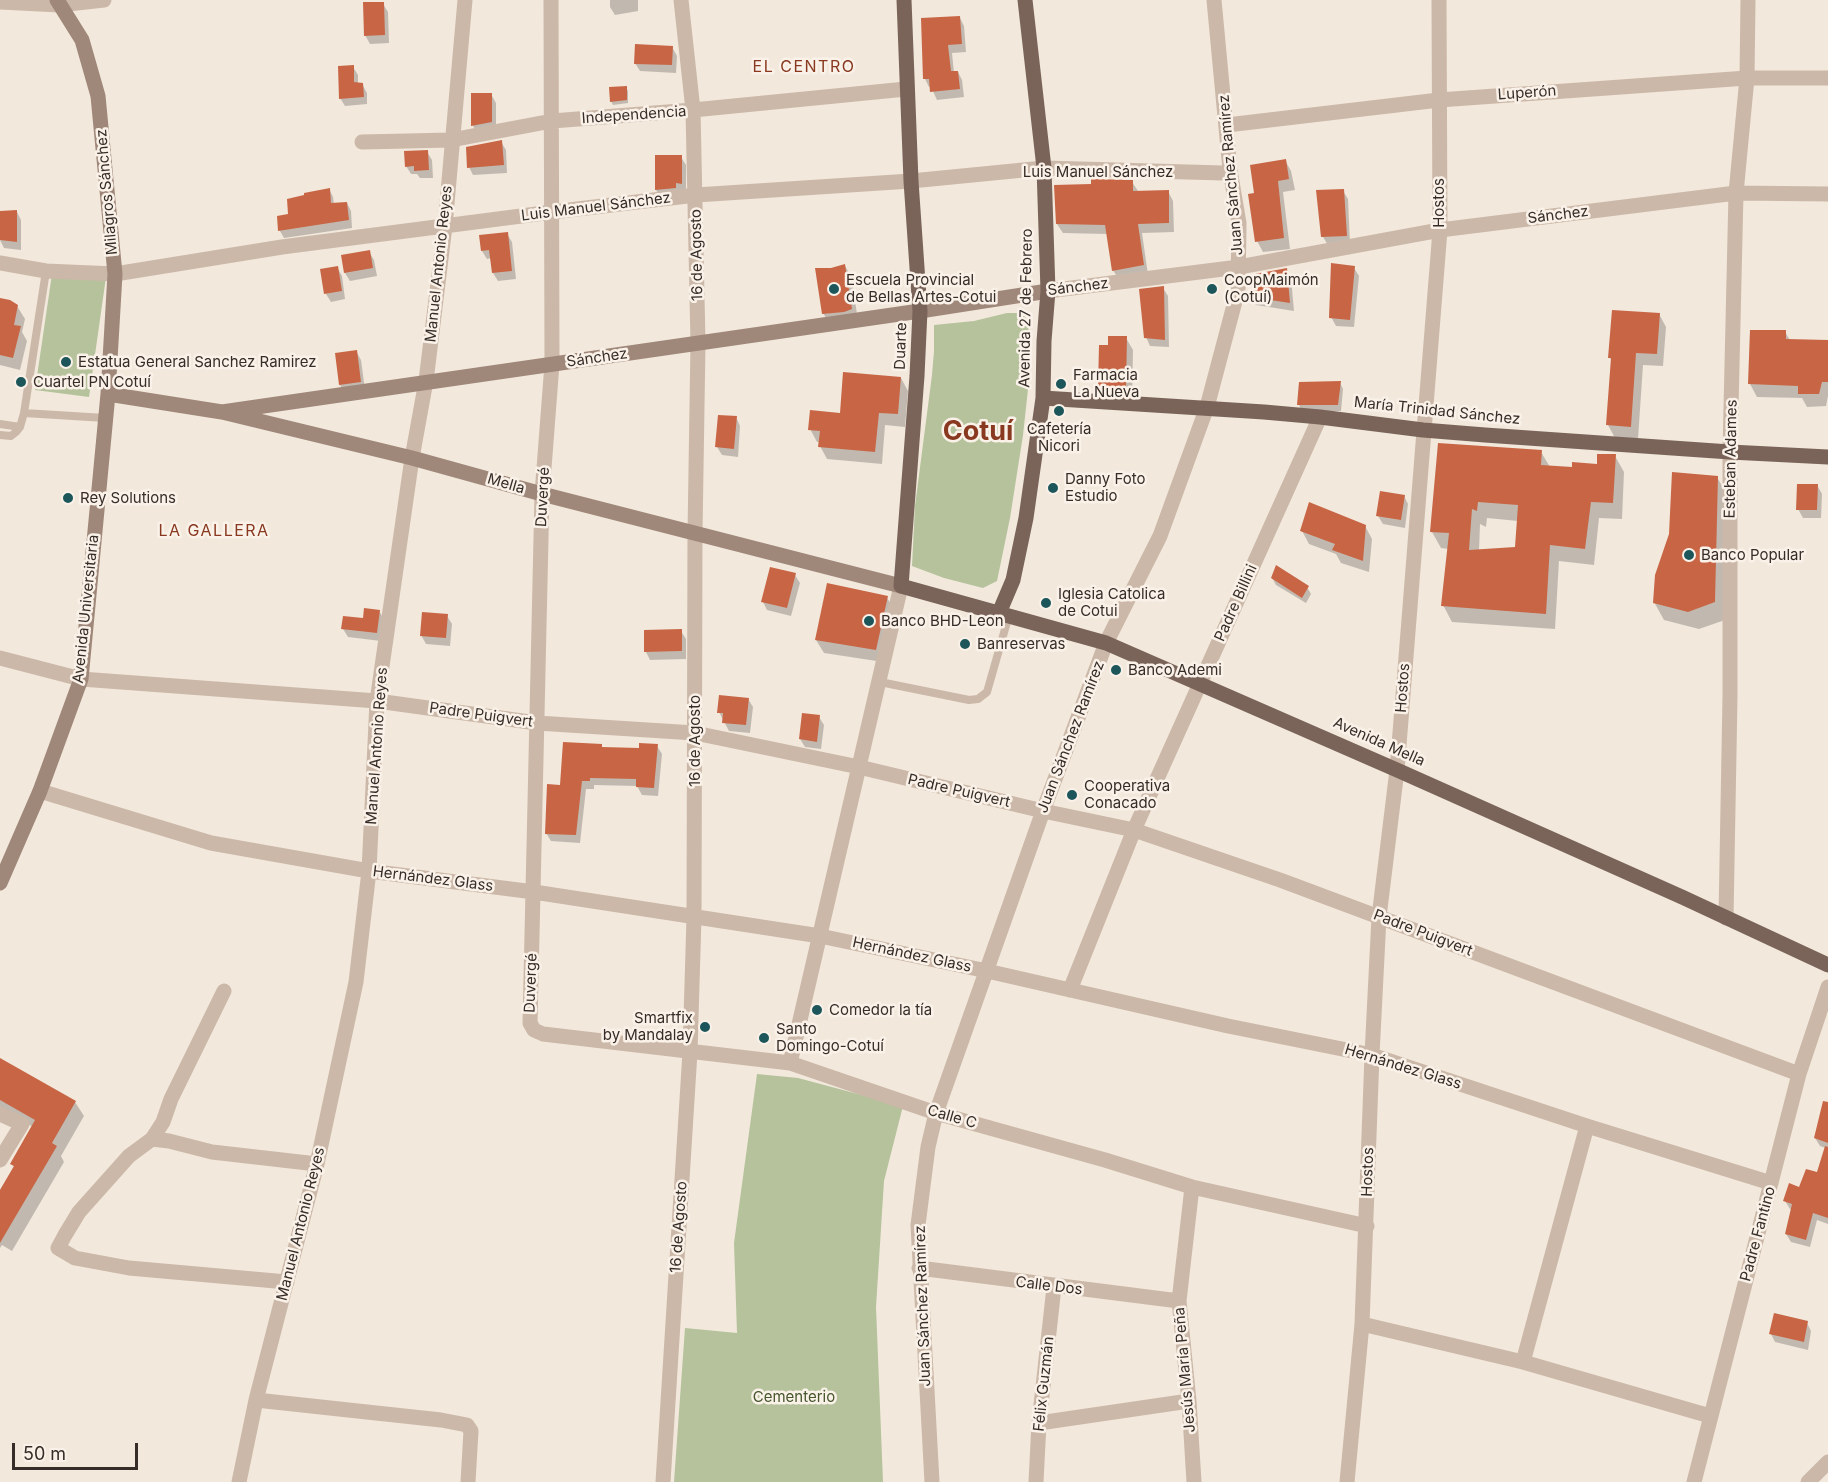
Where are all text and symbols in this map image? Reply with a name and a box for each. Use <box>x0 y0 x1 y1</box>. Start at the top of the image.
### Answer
district label: EL CENTRO <box>753 57 855 77</box>
street label: Luperón <box>1497 82 1557 104</box>
street label: Juan Sánchez Ramírez <box>1215 94 1247 256</box>
street label: Independencia <box>581 102 687 128</box>
street label: Milagros Sánchez <box>93 128 121 256</box>
street label: Luis Manuel Sánchez <box>1023 163 1173 181</box>
street label: Hostos <box>1430 178 1448 228</box>
street label: Manuel Antonio Reyes <box>422 185 456 343</box>
street label: Luis Manuel Sánchez <box>520 189 672 225</box>
street label: Sánchez <box>1527 202 1589 228</box>
street label: 16 de Agosto <box>687 209 707 301</box>
street label: Avenida 27 de Febrero <box>1016 228 1036 388</box>
place label: Escuela Provincial de Bellas Artes-Cotui <box>846 271 996 306</box>
place label: CoopMaimón (Cotuí) <box>1224 271 1319 306</box>
street label: Sánchez <box>1047 274 1109 300</box>
marker: Escuela Provincial de Bellas Artes-Cotui <box>827 282 841 296</box>
marker: CoopMaimón (Cotuí) <box>1205 282 1219 296</box>
street label: Duarte <box>891 322 911 370</box>
street label: Sánchez <box>565 345 629 371</box>
place label: Estatua General Sanchez Ramirez <box>78 353 317 371</box>
marker: Estatua General Sanchez Ramirez <box>59 355 73 369</box>
place label: Farmacia La Nueva <box>1073 366 1140 401</box>
place label: Cuartel PN Cotuí <box>33 373 151 391</box>
marker: Cuartel PN Cotuí <box>14 375 28 389</box>
marker: Farmacia La Nueva <box>1054 377 1068 391</box>
street label: María Trinidad Sánchez <box>1353 393 1521 429</box>
street label: Esteban Adames <box>1721 399 1741 519</box>
marker: Cafetería Nicori <box>1052 404 1066 418</box>
district label: Cotuí <box>943 416 1013 448</box>
place label: Cafetería Nicori <box>1027 420 1091 455</box>
street label: Duvergé <box>532 467 554 527</box>
street label: Mella <box>485 470 527 498</box>
place label: Danny Foto Estudio <box>1065 470 1145 505</box>
marker: Danny Foto Estudio <box>1046 481 1060 495</box>
place label: Rey Solutions <box>80 489 176 507</box>
marker: Rey Solutions <box>61 491 75 505</box>
district label: LA GALLERA <box>158 521 270 541</box>
street label: Avenida Universitaria <box>69 534 103 684</box>
place label: Banco Popular <box>1701 546 1804 564</box>
marker: Banco Popular <box>1682 548 1696 562</box>
street label: Padre Billini <box>1211 562 1261 644</box>
place label: Iglesia Catolica de Cotui <box>1058 585 1165 620</box>
marker: Iglesia Catolica de Cotui <box>1039 596 1053 610</box>
place label: Banco BHD-Leon <box>881 612 1004 630</box>
marker: Banco BHD-Leon <box>862 614 876 628</box>
place label: Banreservas <box>977 635 1065 653</box>
marker: Banreservas <box>958 637 972 651</box>
street label: Juan Sánchez Ramírez <box>1034 658 1108 816</box>
place label: Banco Ademi <box>1128 661 1222 679</box>
marker: Banco Ademi <box>1109 663 1123 677</box>
street label: Hostos <box>1392 663 1414 713</box>
street label: Manuel Antonio Reyes <box>363 667 391 825</box>
street label: 16 de Agosto <box>686 695 704 787</box>
street label: Padre Puigvert <box>428 699 534 731</box>
street label: Avenida Mella <box>1330 714 1428 770</box>
street label: Padre Puigvert <box>906 770 1012 812</box>
place label: Cooperativa Conacado <box>1084 777 1170 812</box>
marker: Cooperativa Conacado <box>1065 788 1079 802</box>
street label: Hernández Glass <box>372 863 494 895</box>
street label: Padre Puigvert <box>1371 906 1475 960</box>
street label: Hernández Glass <box>851 934 973 976</box>
street label: Duvergé <box>521 953 541 1013</box>
place label: Comedor la tía <box>829 1001 932 1019</box>
marker: Comedor la tía <box>810 1003 824 1017</box>
place label: Smartfix by Mandalay <box>603 1009 693 1044</box>
marker: Smartfix by Mandalay <box>698 1020 712 1034</box>
place label: Santo Domingo-Cotuí <box>776 1020 884 1055</box>
marker: Santo Domingo-Cotuí <box>757 1031 771 1045</box>
street label: Hernández Glass <box>1342 1041 1464 1093</box>
street label: Calle C <box>925 1101 979 1133</box>
street label: Manuel Antonio Reyes <box>273 1145 329 1303</box>
street label: Hostos <box>1358 1147 1378 1197</box>
street label: 16 de Agosto <box>667 1180 691 1274</box>
street label: Padre Fantino <box>1737 1184 1779 1284</box>
street label: Juan Sánchez Ramírez <box>911 1225 935 1387</box>
street label: Calle Dos <box>1014 1273 1084 1299</box>
street label: Jesús María Peña <box>1171 1307 1199 1433</box>
street label: Félix Guzmán <box>1030 1336 1058 1432</box>
park label: Cementerio <box>753 1388 835 1406</box>
scale bar <box>15 1431 141 1469</box>
text: 50 m <box>23 1443 66 1464</box>

